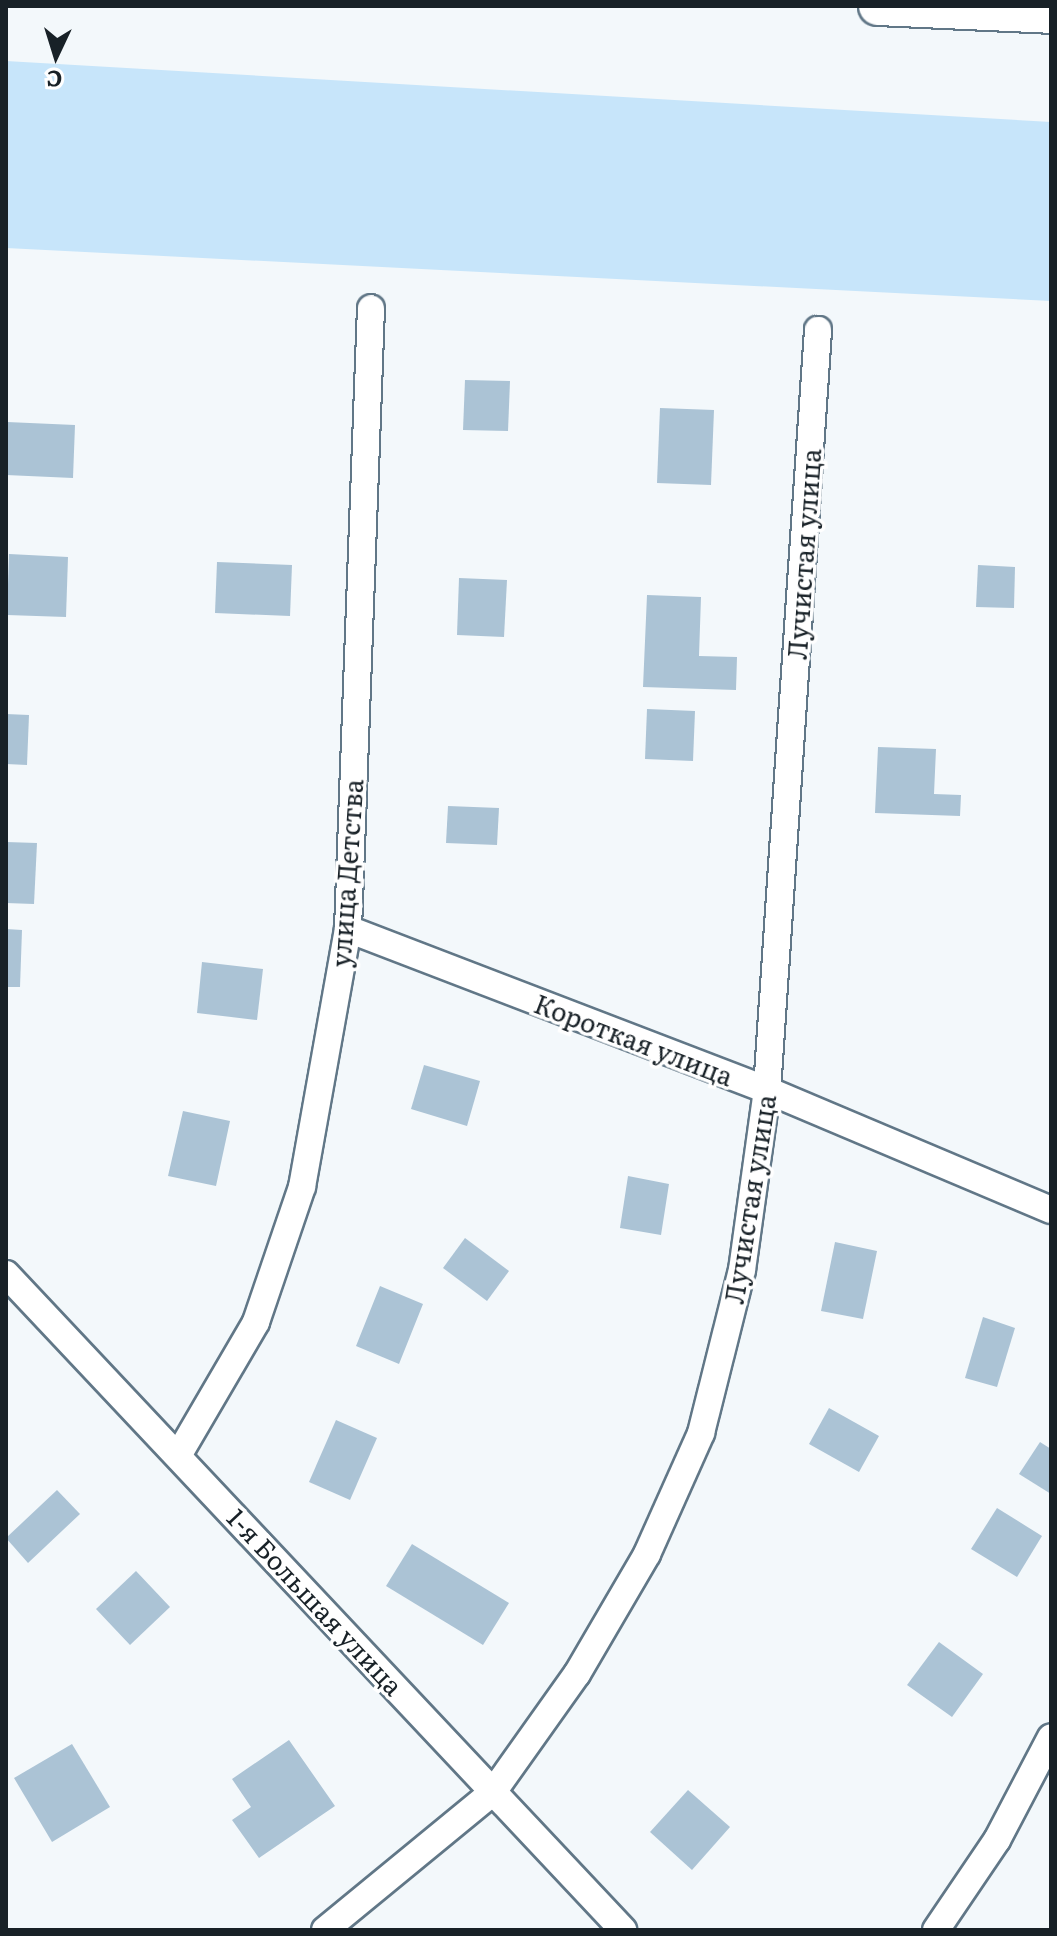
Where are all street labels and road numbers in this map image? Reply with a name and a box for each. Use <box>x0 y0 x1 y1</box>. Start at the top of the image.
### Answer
street label: Лучистая улица <box>780 447 826 661</box>
street label: улица Детства <box>324 778 368 968</box>
street label: Короткая улица <box>530 987 738 1091</box>
street label: Лучистая улица <box>717 1092 781 1306</box>
street label: 1-я Большая улица <box>222 1501 410 1701</box>

